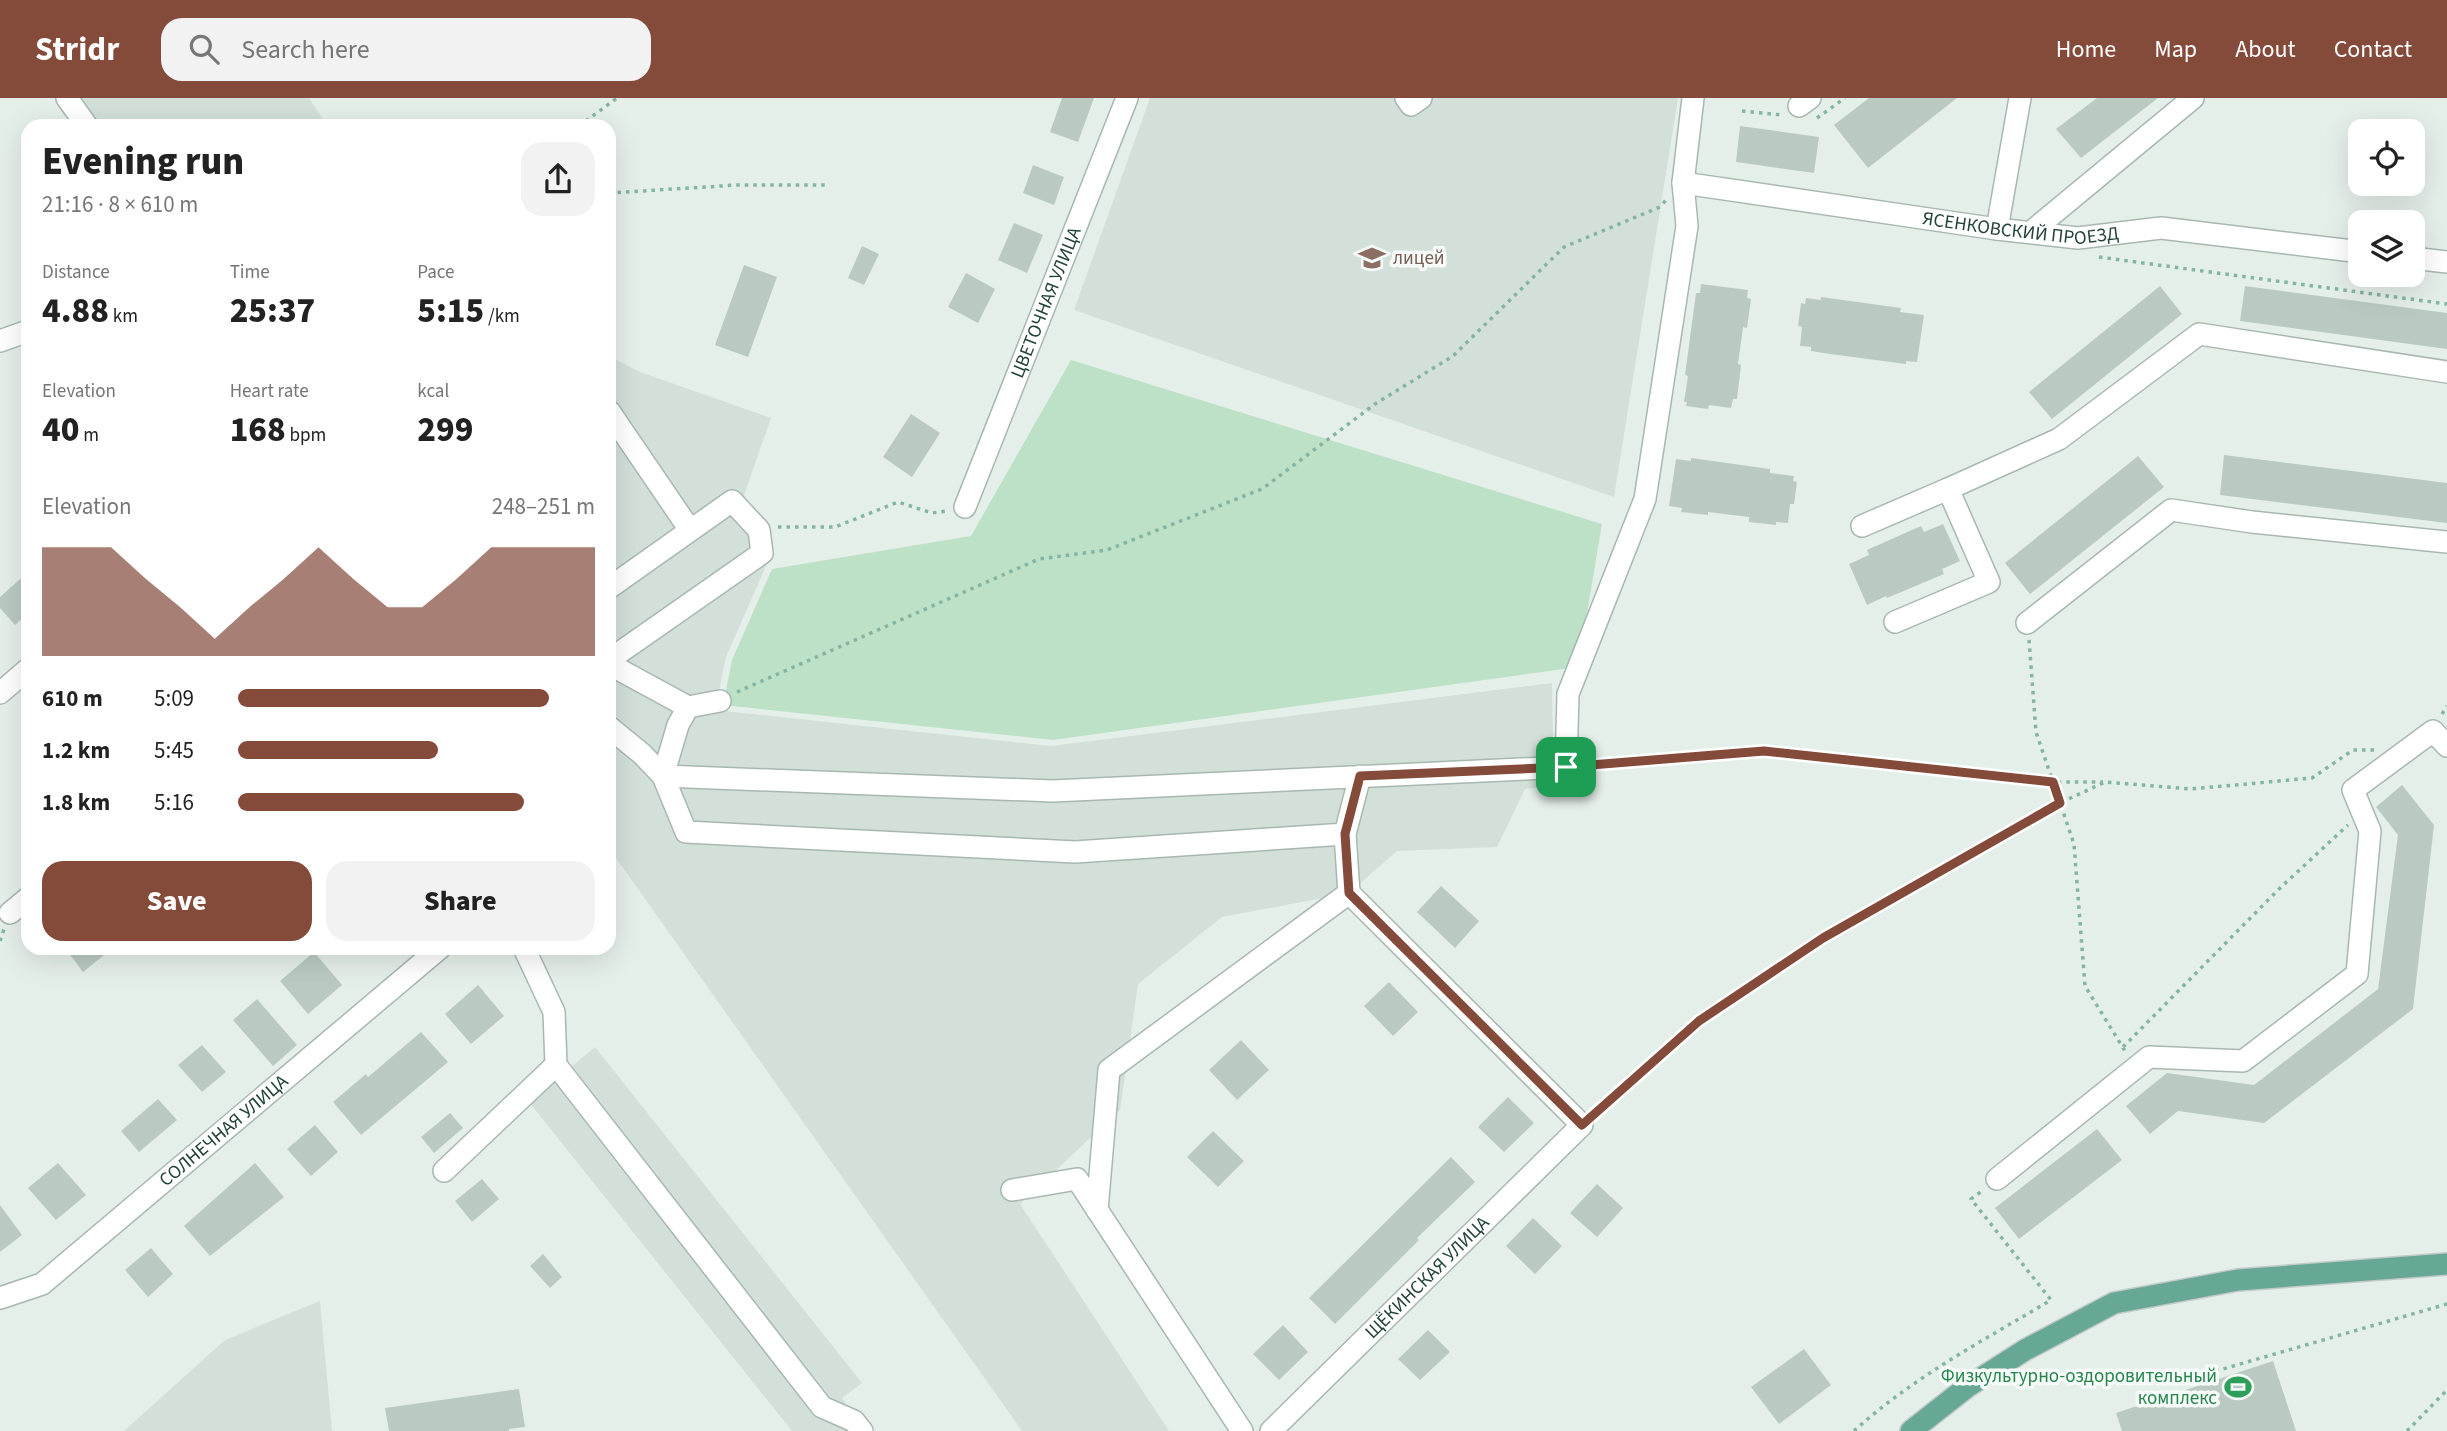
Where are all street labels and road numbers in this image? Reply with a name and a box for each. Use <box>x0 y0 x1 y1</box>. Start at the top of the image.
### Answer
street label: ЯСЕНКОВСКИЙ ПРОЕЗД <box>1921 205 2120 252</box>
street label: ЦВЕТОЧНАЯ УЛИЦА <box>1004 222 1088 382</box>
street label: СОЛНЕЧНАЯ УЛИЦА <box>153 1068 295 1193</box>
street label: ЩЁКИНСКАЯ УЛИЦА <box>1359 1209 1496 1345</box>

